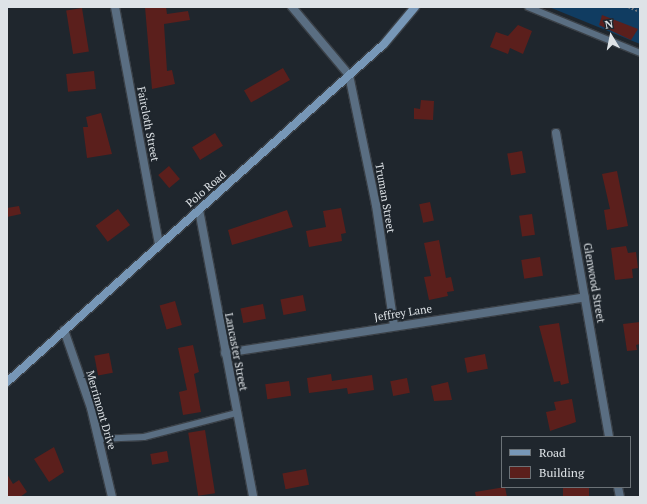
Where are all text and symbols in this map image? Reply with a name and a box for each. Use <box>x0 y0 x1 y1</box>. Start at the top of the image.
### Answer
north arrow <box>591 16 631 56</box>
text: N <box>604 17 614 32</box>
street label: Faircloth Street <box>134 85 162 163</box>
street label: Truman Street <box>372 162 398 234</box>
street label: Polo Road <box>183 168 229 210</box>
street label: Glenwood Street <box>580 242 608 324</box>
street label: Jeffrey Lane <box>373 302 433 324</box>
street label: Lancaster Street <box>222 312 250 392</box>
street label: Merrimont Drive <box>83 369 119 451</box>
legend <box>501 436 631 488</box>
text: Road <box>539 445 566 460</box>
text: Building <box>539 465 584 480</box>

